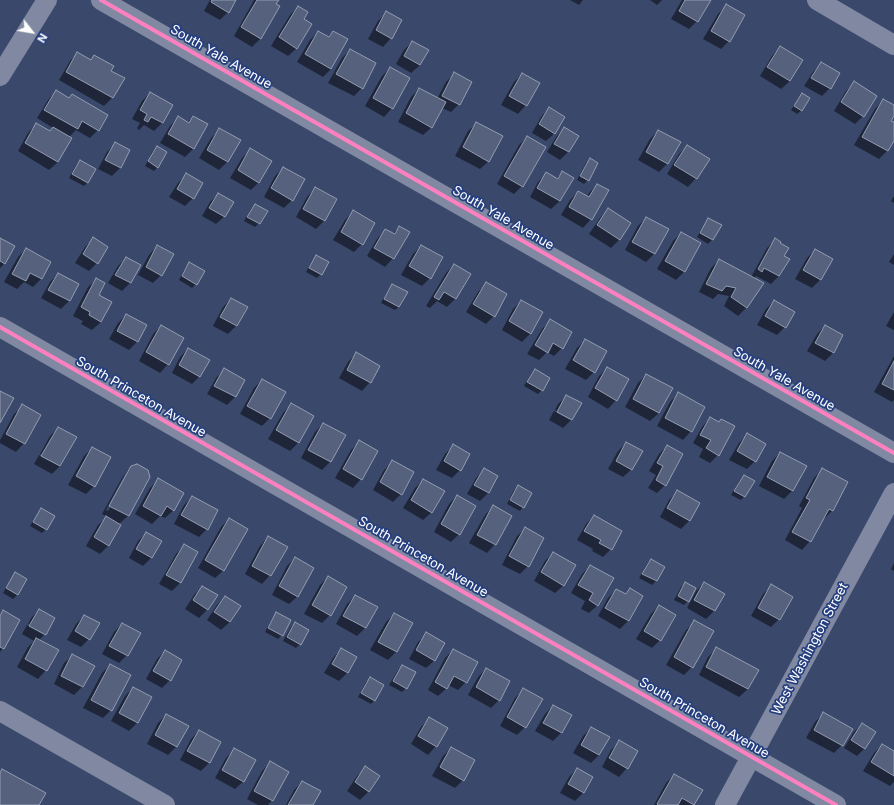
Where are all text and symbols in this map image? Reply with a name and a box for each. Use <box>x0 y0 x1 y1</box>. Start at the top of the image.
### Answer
north arrow <box>12 12 52 52</box>
street label: South Yale Avenue <box>167 22 275 92</box>
text: N <box>34 31 50 45</box>
street label: South Yale Avenue <box>449 183 557 253</box>
street label: South Yale Avenue <box>730 344 838 414</box>
street label: South Princeton Avenue <box>73 353 209 441</box>
street label: South Princeton Avenue <box>355 513 491 601</box>
street label: West Washington Street <box>769 580 851 718</box>
street label: South Princeton Avenue <box>636 674 772 762</box>

